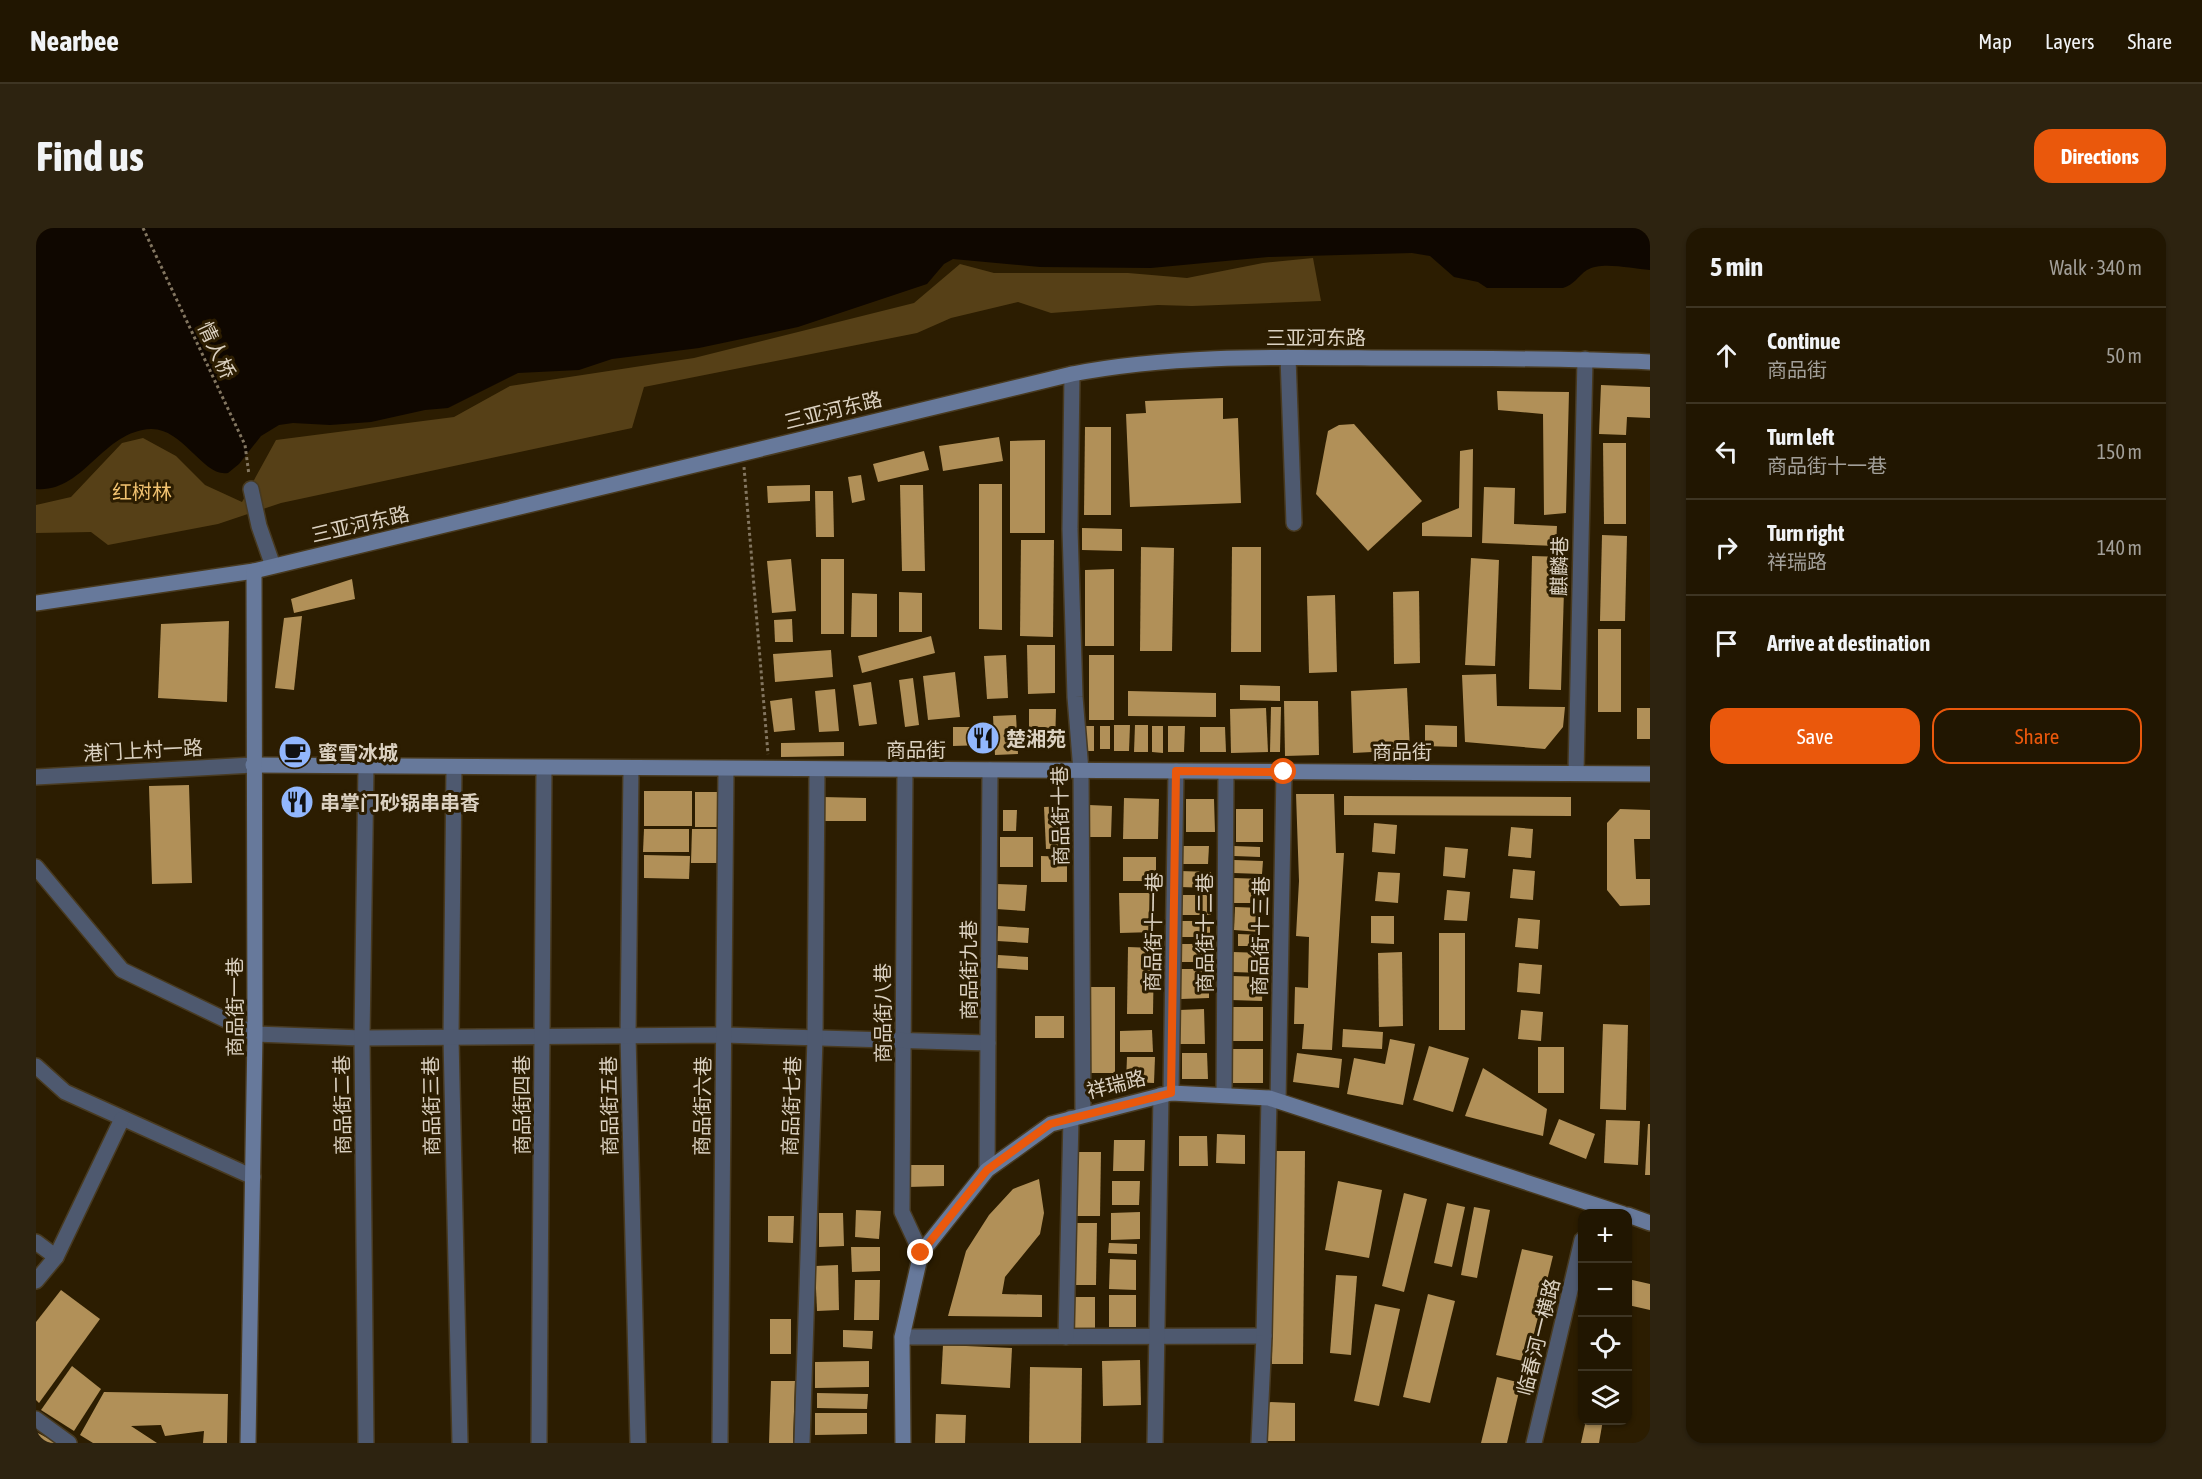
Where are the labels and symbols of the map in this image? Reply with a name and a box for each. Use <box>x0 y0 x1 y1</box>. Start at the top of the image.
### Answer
street label: 情人桥 <box>194 318 240 382</box>
street label: 三亚河东路 <box>1266 326 1366 349</box>
street label: 三亚河东路 <box>782 387 884 433</box>
park label: 红树林 <box>112 480 172 503</box>
street label: 三亚河东路 <box>309 502 411 546</box>
street label: 麒麟巷 <box>1547 536 1571 596</box>
restaurant icon: 楚湘苑 <box>965 720 1001 756</box>
place label: 楚湘苑 <box>1006 727 1066 750</box>
cafe icon: 蜜雪冰城 <box>277 734 313 770</box>
street label: 港门上村一路 <box>82 735 204 765</box>
street label: 商品街 <box>886 738 946 761</box>
street label: 商品街 <box>1372 740 1432 763</box>
place label: 蜜雪冰城 <box>318 741 398 764</box>
route start <box>1270 758 1296 784</box>
street label: 商品街十巷 <box>1048 766 1072 866</box>
restaurant icon: 串掌门砂锅串串香 <box>279 784 315 820</box>
place label: 串掌门砂锅串串香 <box>320 791 480 814</box>
street label: 商品街十一巷 <box>1140 872 1166 992</box>
street label: 商品街十二巷 <box>1193 873 1216 993</box>
street label: 商品街十三巷 <box>1247 876 1273 996</box>
street label: 商品街九巷 <box>957 920 980 1020</box>
street label: 商品街一巷 <box>223 957 246 1057</box>
street label: 商品街八巷 <box>871 963 894 1063</box>
street label: 商品街二巷 <box>330 1055 354 1155</box>
street label: 商品街四巷 <box>510 1055 533 1155</box>
street label: 商品街三巷 <box>419 1056 443 1156</box>
street label: 商品街五巷 <box>597 1056 621 1156</box>
street label: 商品街六巷 <box>690 1056 714 1156</box>
street label: 商品街七巷 <box>778 1056 804 1156</box>
street label: 祥瑞路 <box>1084 1066 1148 1102</box>
route end <box>907 1239 933 1265</box>
street label: 临春河一横路 <box>1512 1276 1564 1398</box>

